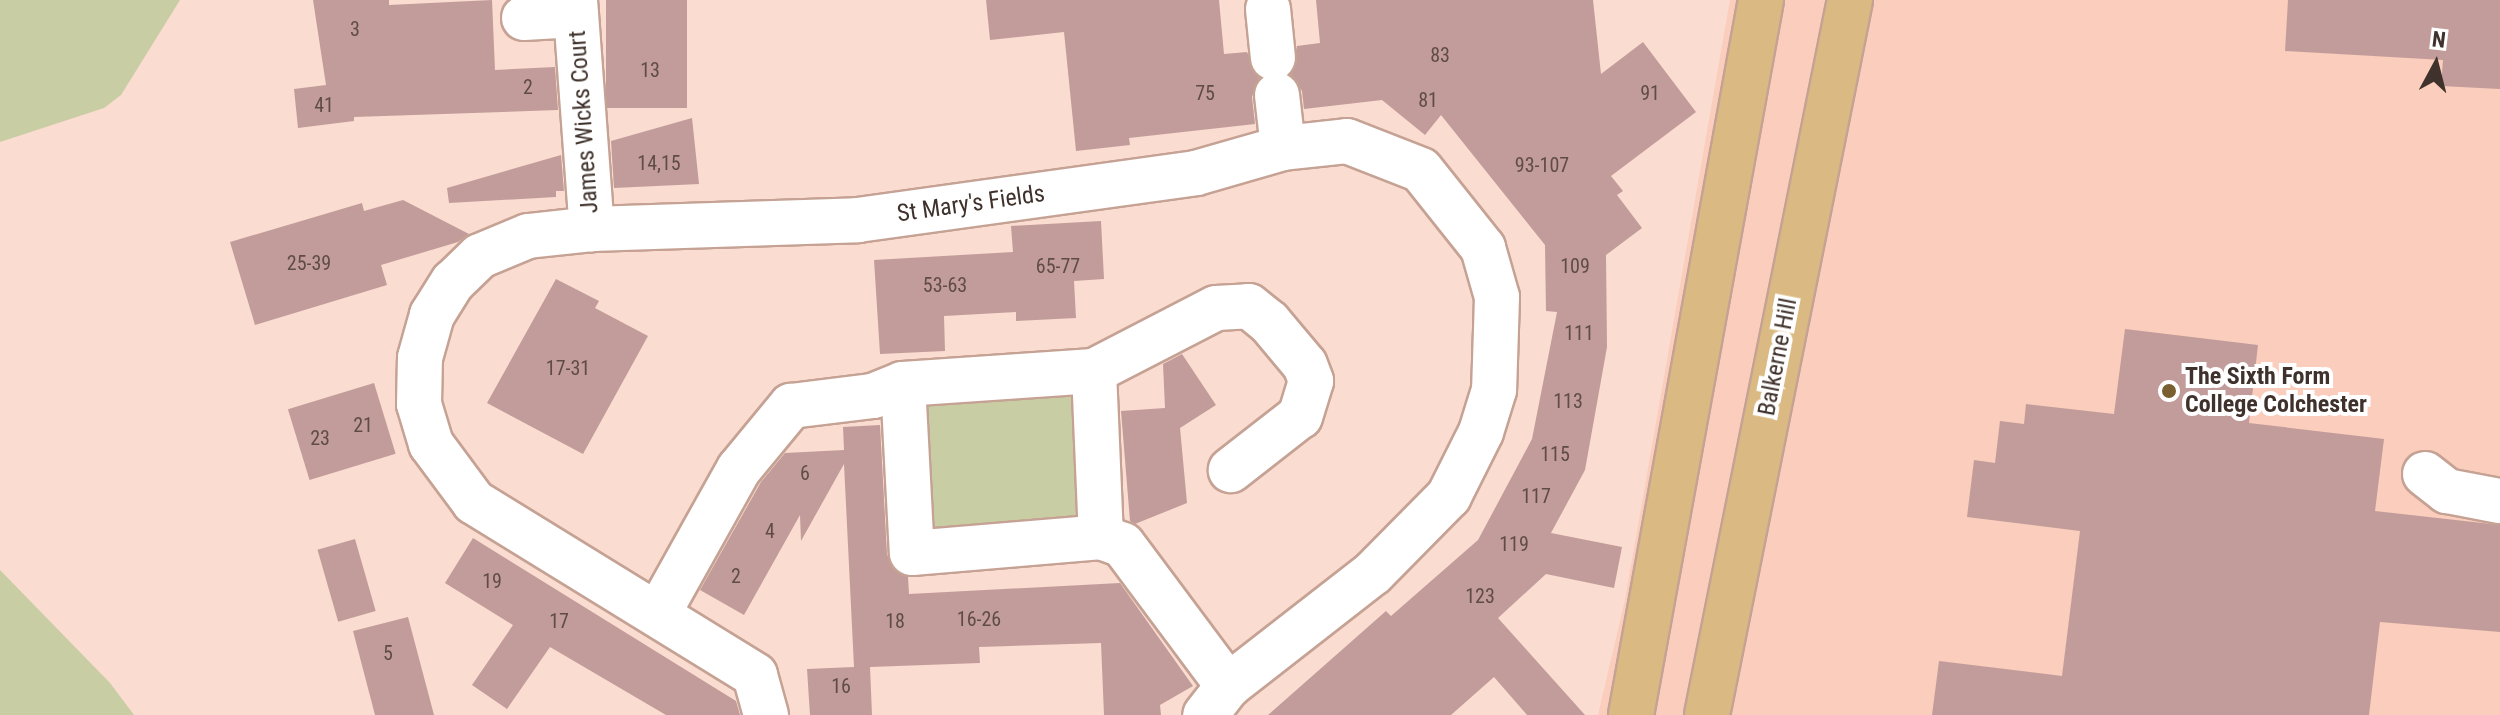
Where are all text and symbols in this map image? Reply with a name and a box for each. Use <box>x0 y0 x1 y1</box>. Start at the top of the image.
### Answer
house number: 3 <box>350 17 360 41</box>
north arrow <box>2396 24 2476 104</box>
text: N <box>2431 26 2447 53</box>
street label: James Wicks Court <box>563 30 605 214</box>
house number: 83 <box>1430 43 1450 67</box>
house number: 13 <box>640 58 660 82</box>
house number: 2 <box>523 75 533 99</box>
house number: 75 <box>1195 81 1215 105</box>
house number: 91 <box>1640 81 1660 105</box>
house number: 81 <box>1418 88 1438 112</box>
house number: 41 <box>314 93 334 117</box>
house number: 14,15 <box>637 151 681 175</box>
house number: 93-107 <box>1515 153 1569 177</box>
street label: St Mary's Fields <box>895 179 1047 229</box>
house number: 25-39 <box>287 251 331 275</box>
house number: 65-77 <box>1036 254 1080 278</box>
house number: 109 <box>1560 254 1590 278</box>
house number: 53-63 <box>923 273 967 297</box>
street label: Balkerne Hill <box>1753 296 1803 418</box>
house number: 111 <box>1564 321 1594 345</box>
house number: 17-31 <box>546 356 590 380</box>
place label: The Sixth Form College Colchester <box>2185 363 2367 419</box>
marker: The Sixth Form College Colchester <box>2160 382 2178 400</box>
house number: 113 <box>1553 389 1583 413</box>
house number: 21 <box>353 413 373 437</box>
house number: 23 <box>310 426 330 450</box>
house number: 115 <box>1540 442 1570 466</box>
house number: 6 <box>800 461 810 485</box>
house number: 117 <box>1521 484 1551 508</box>
house number: 4 <box>765 519 775 543</box>
house number: 119 <box>1499 532 1529 556</box>
house number: 2 <box>731 564 741 588</box>
house number: 19 <box>482 569 502 593</box>
house number: 123 <box>1465 584 1495 608</box>
house number: 16-26 <box>957 607 1001 631</box>
house number: 17 <box>549 609 569 633</box>
house number: 18 <box>885 609 905 633</box>
house number: 5 <box>383 641 393 665</box>
house number: 16 <box>831 674 851 698</box>

